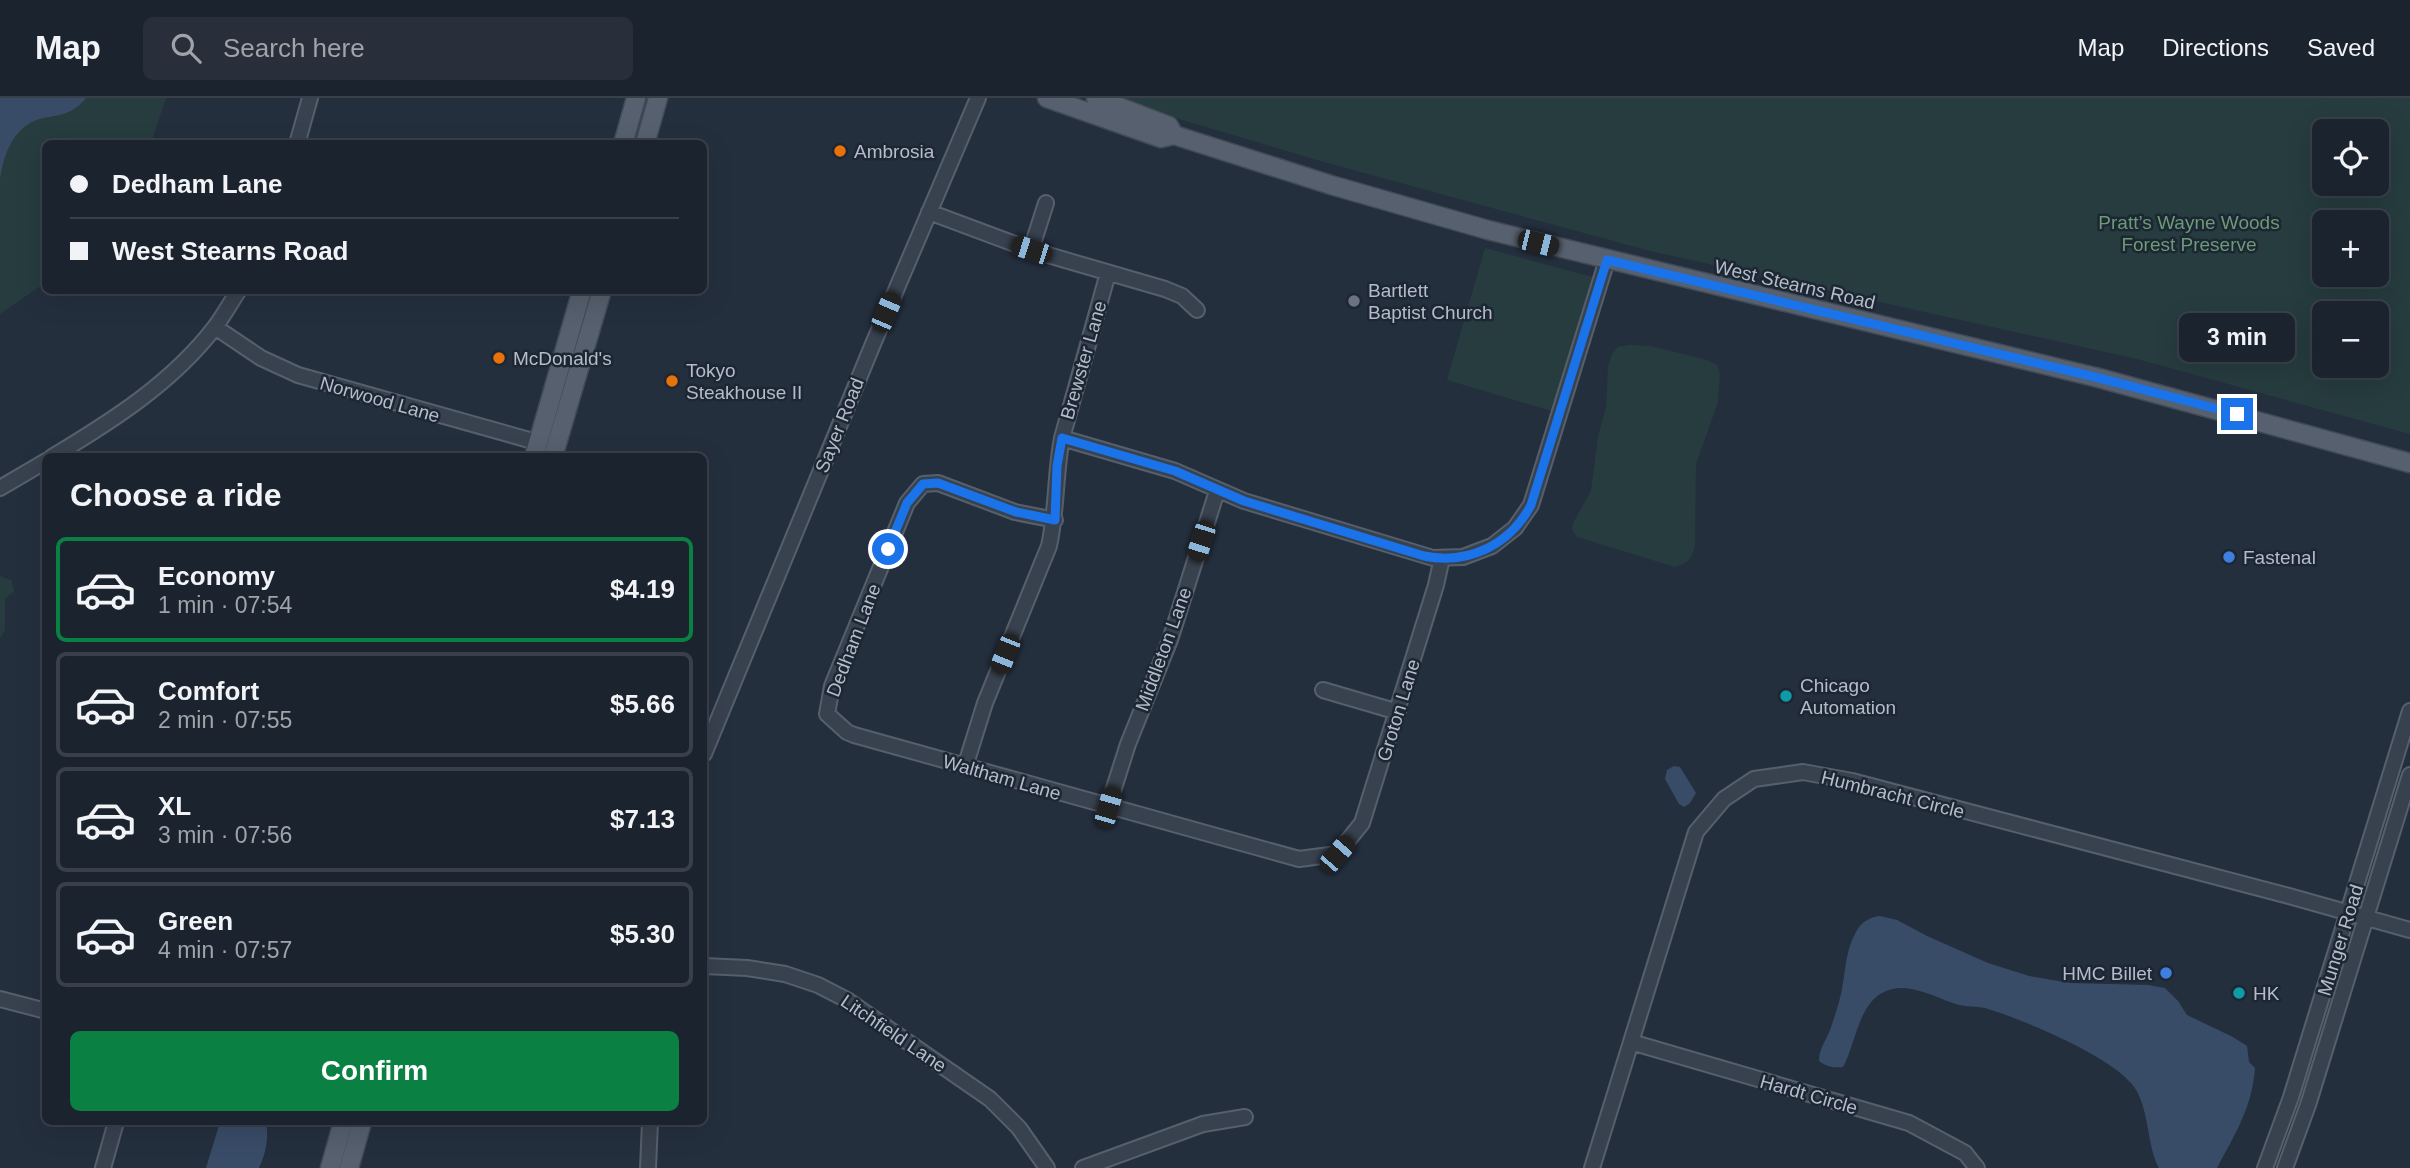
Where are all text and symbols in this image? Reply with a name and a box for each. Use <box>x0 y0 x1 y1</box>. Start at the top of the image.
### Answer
search box <box>143 17 633 80</box>
text: Map <box>35 29 101 66</box>
icon: search <box>167 29 205 67</box>
text: Search here <box>223 33 365 63</box>
text: Map <box>2078 34 2124 61</box>
text: Directions <box>2162 34 2269 61</box>
text: Saved <box>2307 34 2375 61</box>
map controls <box>2312 119 2389 378</box>
button: locate <box>2312 119 2389 196</box>
place label: Ambrosia <box>854 141 935 162</box>
marker: Ambrosia <box>832 143 848 159</box>
text: Dedham Lane <box>112 169 283 199</box>
button: + <box>2312 210 2389 287</box>
park label: Pratt’s Wayne Woods Forest Preserve <box>2098 212 2280 255</box>
car <box>1516 228 1561 258</box>
car <box>1008 234 1055 266</box>
text: West Stearns Road <box>112 236 348 266</box>
street label: West Stearns Road <box>1712 256 1877 313</box>
place label: Bartlett Baptist Church <box>1368 280 1493 323</box>
car <box>869 289 904 335</box>
marker: Bartlett Baptist Church <box>1346 293 1362 309</box>
street label: Brewster Lane <box>1057 298 1110 422</box>
button: − <box>2312 301 2389 378</box>
callout: 3 min <box>2179 313 2295 362</box>
text: 3 min <box>2207 324 2267 350</box>
place label: McDonald's <box>513 348 612 369</box>
marker: McDonald's <box>491 350 507 366</box>
place label: Tokyo Steakhouse II <box>686 360 802 403</box>
street label: Norwood Lane <box>318 372 442 427</box>
marker: Tokyo Steakhouse II <box>664 373 680 389</box>
street label: Sayer Road <box>811 375 868 476</box>
route end <box>2221 398 2253 430</box>
text: Choose a ride <box>70 477 282 513</box>
car <box>1185 518 1218 564</box>
route start <box>872 533 904 565</box>
place label: Fastenal <box>2243 547 2316 568</box>
marker: Fastenal <box>2221 549 2237 565</box>
icon: car <box>74 558 137 621</box>
text: Economy <box>158 561 275 591</box>
text: $4.19 <box>610 574 675 604</box>
street label: Dedham Lane <box>822 581 885 700</box>
street label: Middleton Lane <box>1131 585 1196 714</box>
text: 1 min · 07:54 <box>158 592 292 618</box>
car <box>988 631 1023 677</box>
street label: Groton Lane <box>1373 657 1424 764</box>
icon: car <box>74 673 137 736</box>
place label: Chicago Automation <box>1800 675 1896 718</box>
text: Comfort <box>158 676 259 706</box>
marker: Chicago Automation <box>1778 688 1794 704</box>
text: $5.66 <box>610 689 675 719</box>
text: 2 min · 07:55 <box>158 707 292 733</box>
street label: Waltham Lane <box>940 751 1063 804</box>
street label: Humbracht Circle <box>1819 767 1967 822</box>
car <box>1093 784 1124 830</box>
icon: car <box>74 788 137 851</box>
text: XL <box>158 791 191 821</box>
text: $7.13 <box>610 804 675 834</box>
text: 3 min · 07:56 <box>158 822 292 848</box>
car <box>1316 831 1359 877</box>
street label: Munger Road <box>2314 882 2367 998</box>
icon: car <box>74 903 137 966</box>
text: Green <box>158 906 233 936</box>
text: $5.30 <box>610 919 675 949</box>
text: 4 min · 07:57 <box>158 937 292 963</box>
place label: HMC Billet <box>2062 963 2153 984</box>
marker: HMC Billet <box>2158 965 2174 981</box>
place label: HK <box>2253 983 2280 1004</box>
marker: HK <box>2231 985 2247 1001</box>
street label: Litchfield Lane <box>837 990 950 1076</box>
button: Confirm <box>70 1031 679 1111</box>
street label: Hardt Circle <box>1758 1071 1860 1118</box>

